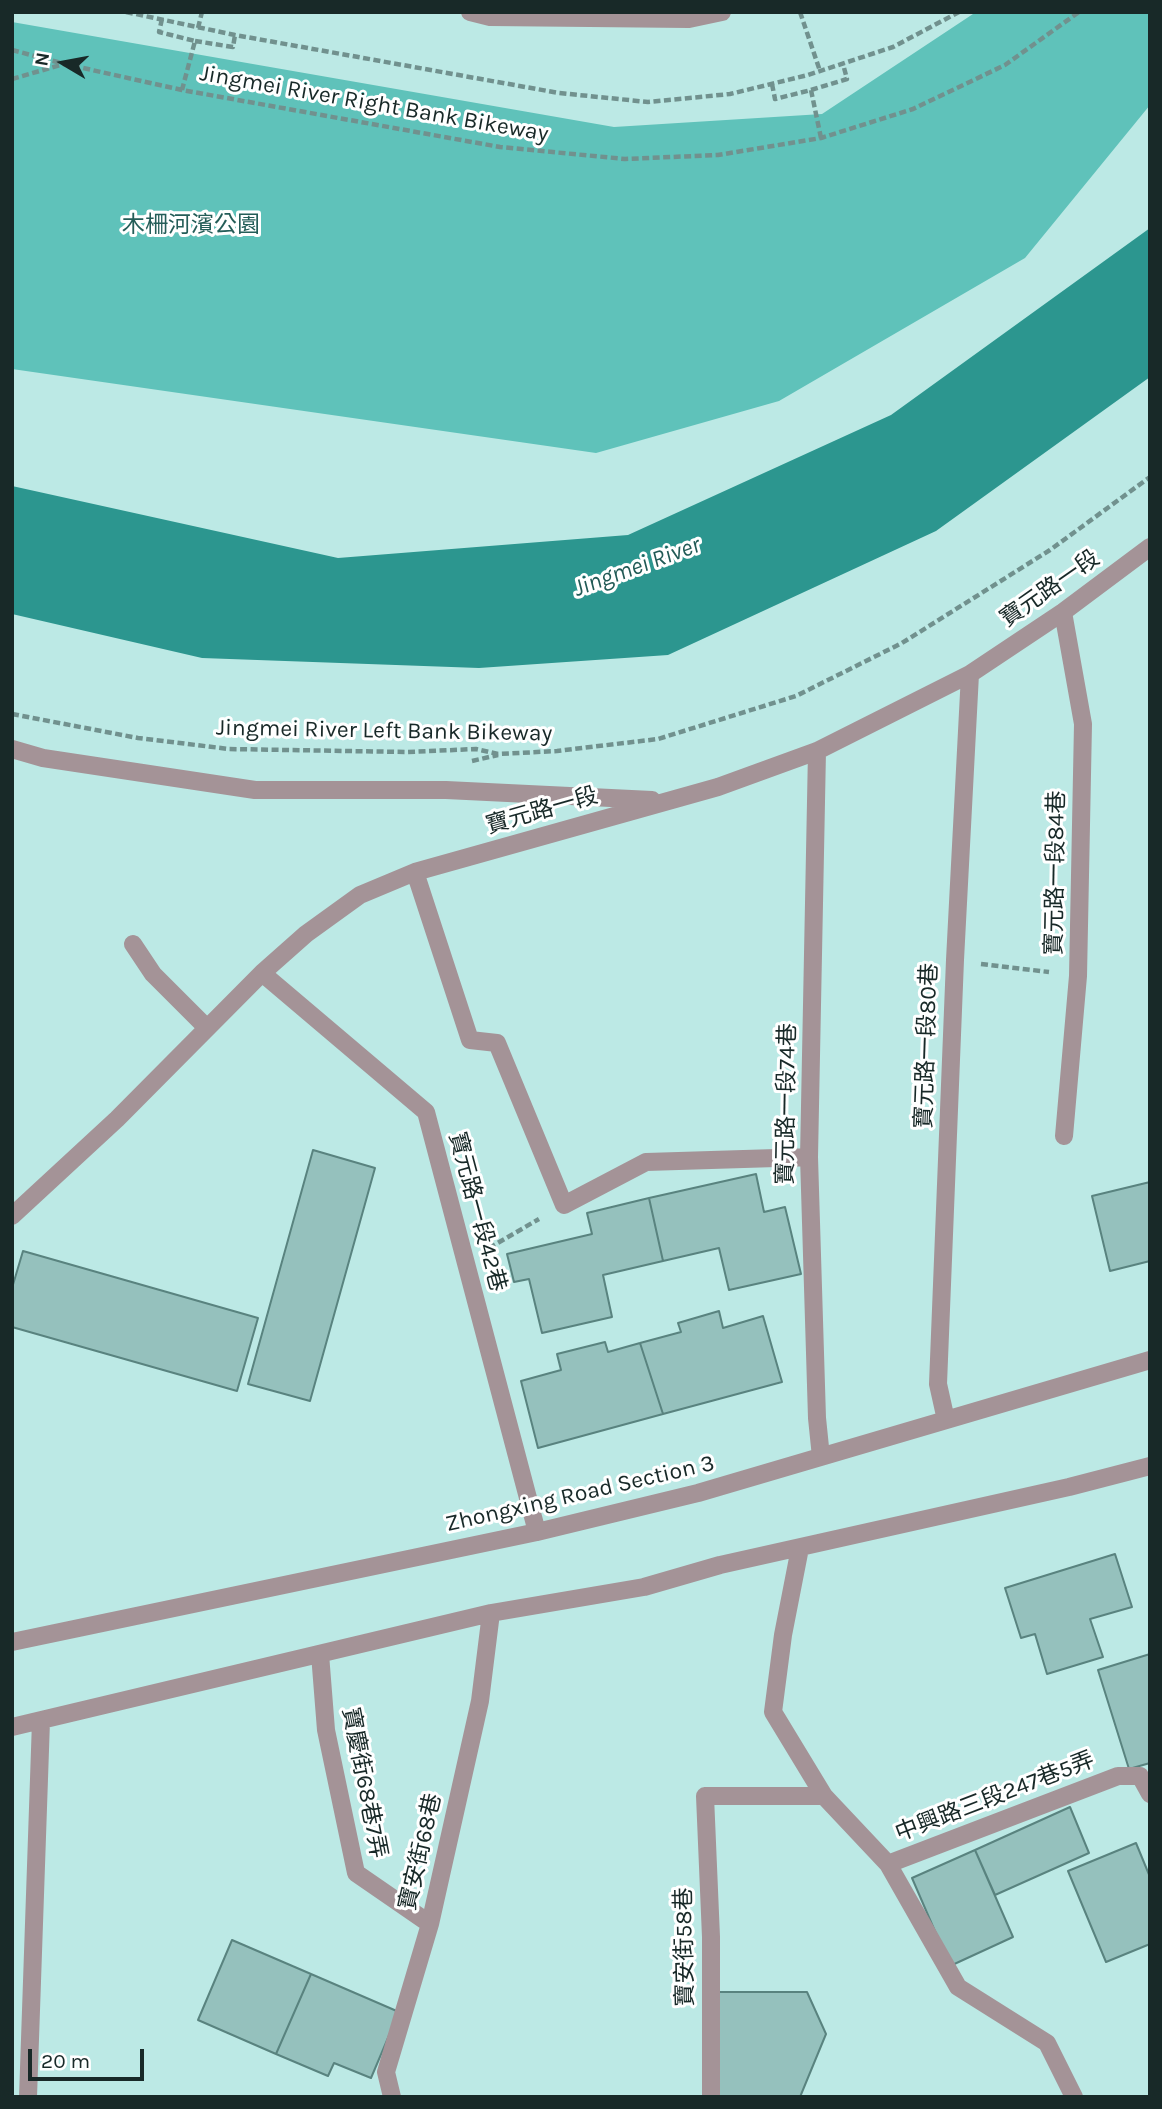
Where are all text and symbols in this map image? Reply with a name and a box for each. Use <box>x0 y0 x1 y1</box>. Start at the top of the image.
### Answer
north arrow <box>28 28 98 98</box>
text: N <box>30 51 54 68</box>
street label: Jingmei River Right Bank Bikeway <box>197 60 551 148</box>
park label: 木柵河濱公園 <box>122 211 260 239</box>
water label: Jingmei River <box>569 531 705 603</box>
street label: 寶元路一段 <box>995 545 1105 633</box>
street label: Jingmei River Left Bank Bikeway <box>216 714 552 748</box>
street label: 寶元路一段 <box>483 782 601 840</box>
street label: 寶元路一段84巷 <box>1041 790 1071 956</box>
street label: 寶元路一段80巷 <box>910 963 944 1129</box>
street label: 寶元路一段74巷 <box>772 1023 802 1185</box>
street label: 寶元路一段42巷 <box>442 1129 512 1295</box>
street label: Zhongxing Road Section 3 <box>443 1450 717 1538</box>
street label: 寶慶街68巷7弄 <box>336 1705 392 1861</box>
street label: 中興路三段247巷5弄 <box>892 1746 1098 1848</box>
street label: 寶安街68巷 <box>394 1791 448 1913</box>
street label: 寶安街58巷 <box>670 1887 700 2007</box>
scale bar <box>32 2036 147 2080</box>
text: 20 m <box>41 2049 90 2073</box>

